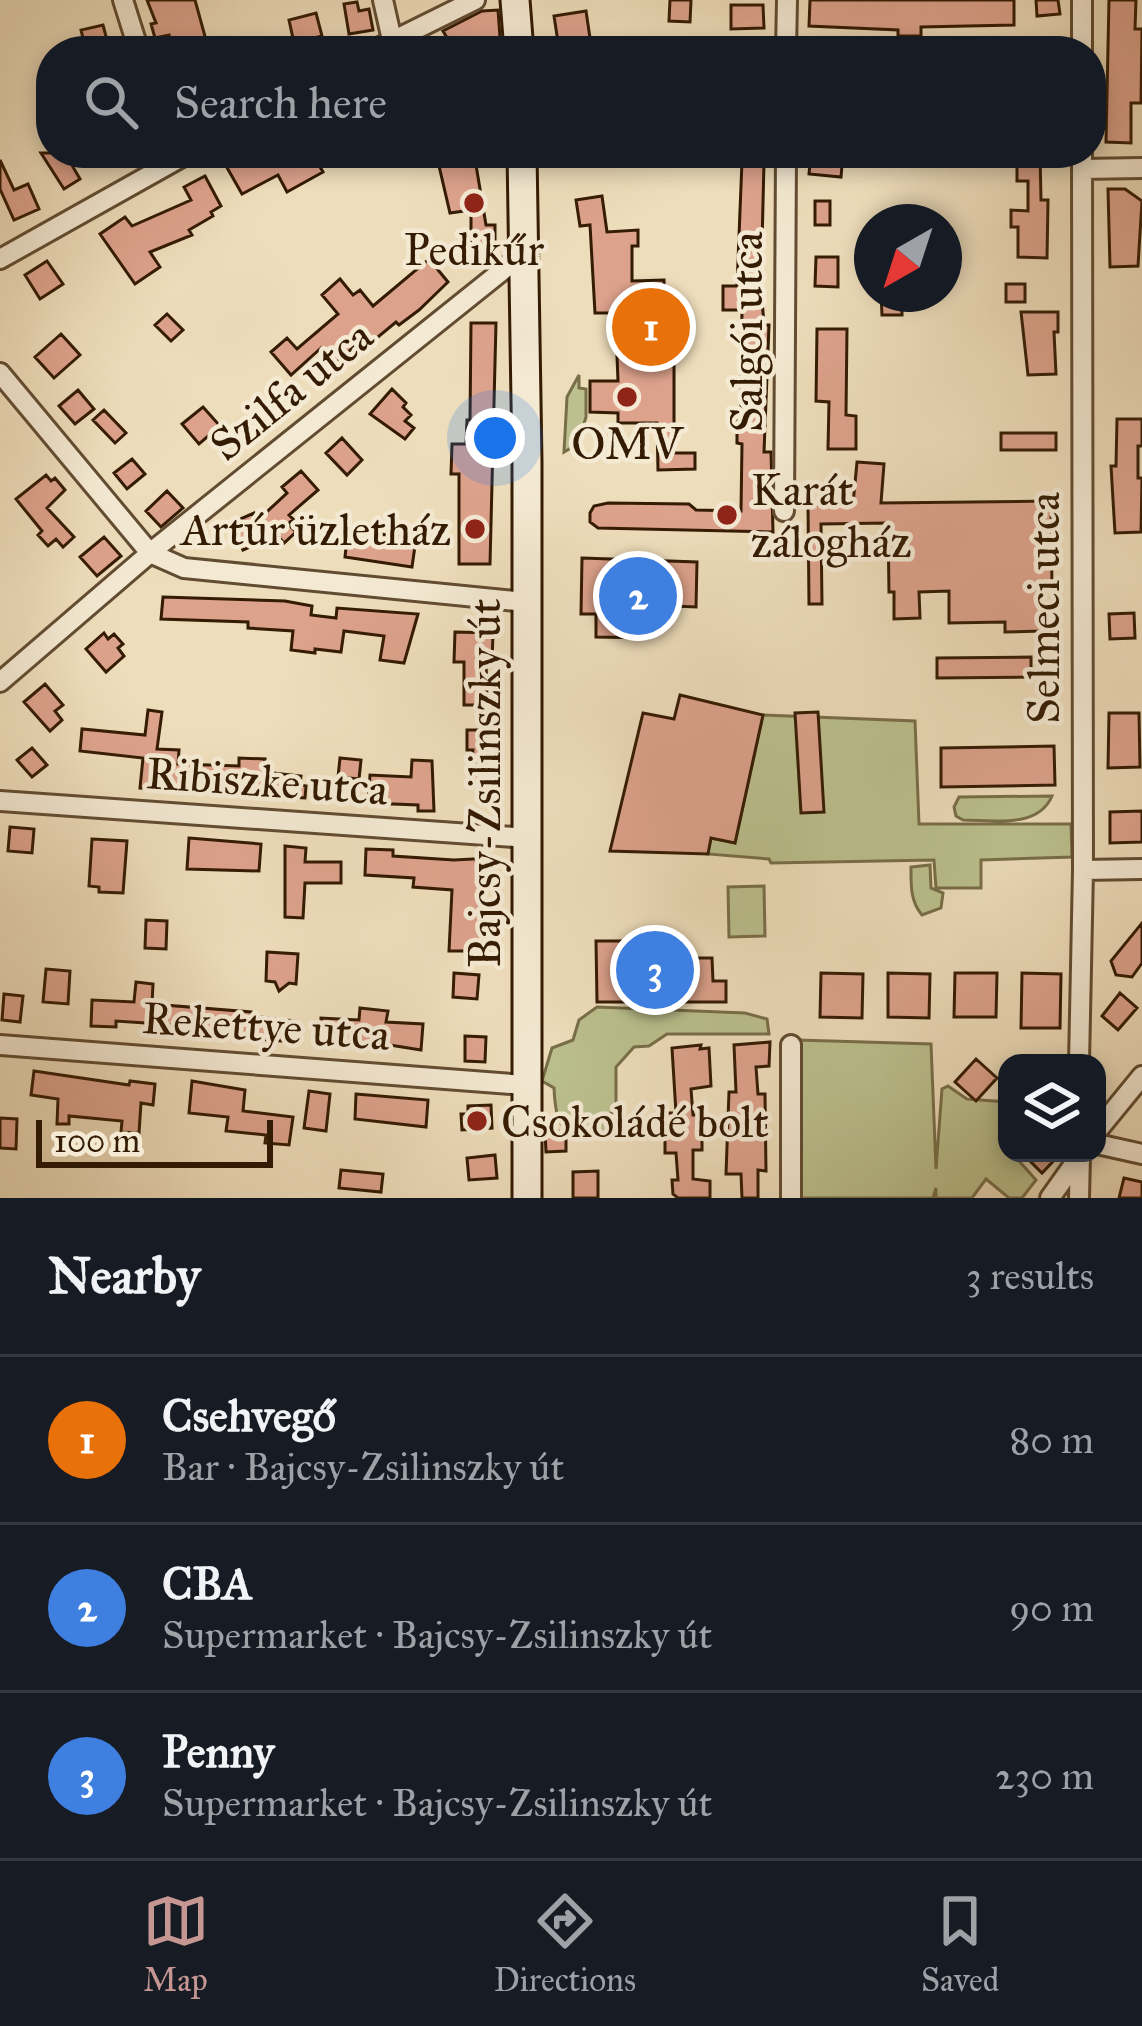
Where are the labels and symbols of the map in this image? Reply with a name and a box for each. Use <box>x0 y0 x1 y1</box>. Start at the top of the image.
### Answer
marker: Pedikűr <box>461 190 487 216</box>
north arrow <box>854 204 962 312</box>
place label: Pedikűr <box>404 222 544 277</box>
street label: Salgói utca <box>719 231 774 433</box>
pin: 1 <box>612 282 690 372</box>
street label: Szilfa utca <box>199 308 383 472</box>
marker: OMV <box>614 384 640 410</box>
your location <box>465 408 525 468</box>
place label: OMV <box>571 416 684 471</box>
place label: Karát zálogház <box>751 462 912 569</box>
street label: Selmeci utca <box>1016 492 1071 724</box>
place label: Artúr üzletház <box>179 502 451 557</box>
marker: Karát zálogház <box>714 502 740 528</box>
marker: Artúr üzletház <box>462 516 488 542</box>
pin: 2 <box>599 551 677 641</box>
street label: Bajcsy-Zsilinszky út <box>457 598 512 968</box>
street label: Ribiszke utca <box>144 745 390 817</box>
pin: 3 <box>616 925 694 1015</box>
street label: Rekettye utca <box>140 990 392 1062</box>
place label: Csokoládé bolt <box>501 1094 769 1149</box>
marker: Csokoládé bolt <box>464 1108 490 1134</box>
scale bar <box>36 1114 273 1167</box>

